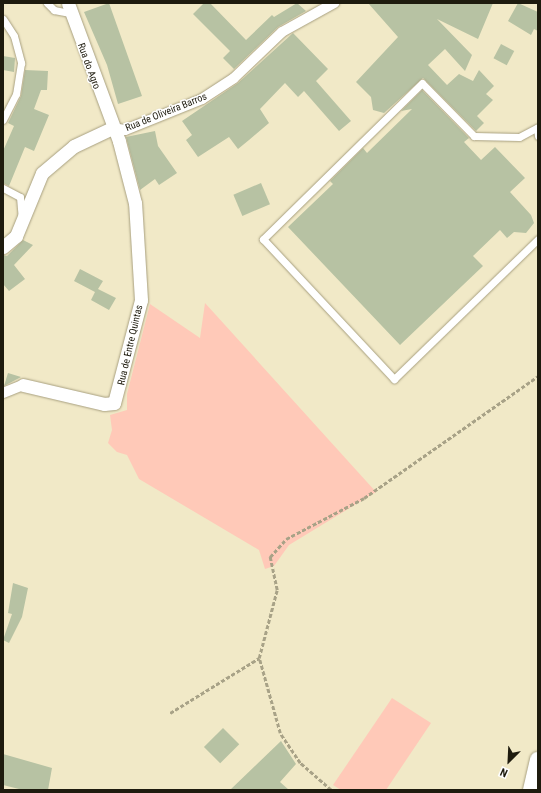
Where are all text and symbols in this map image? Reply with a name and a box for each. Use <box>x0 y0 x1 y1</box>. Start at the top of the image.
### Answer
street label: Rua do Agro <box>75 41 103 91</box>
street label: Rua de Oliveira Barros <box>124 90 208 134</box>
street label: Rua de Entre Quintas <box>115 304 145 386</box>
north arrow <box>489 741 529 781</box>
text: N <box>498 765 510 780</box>

